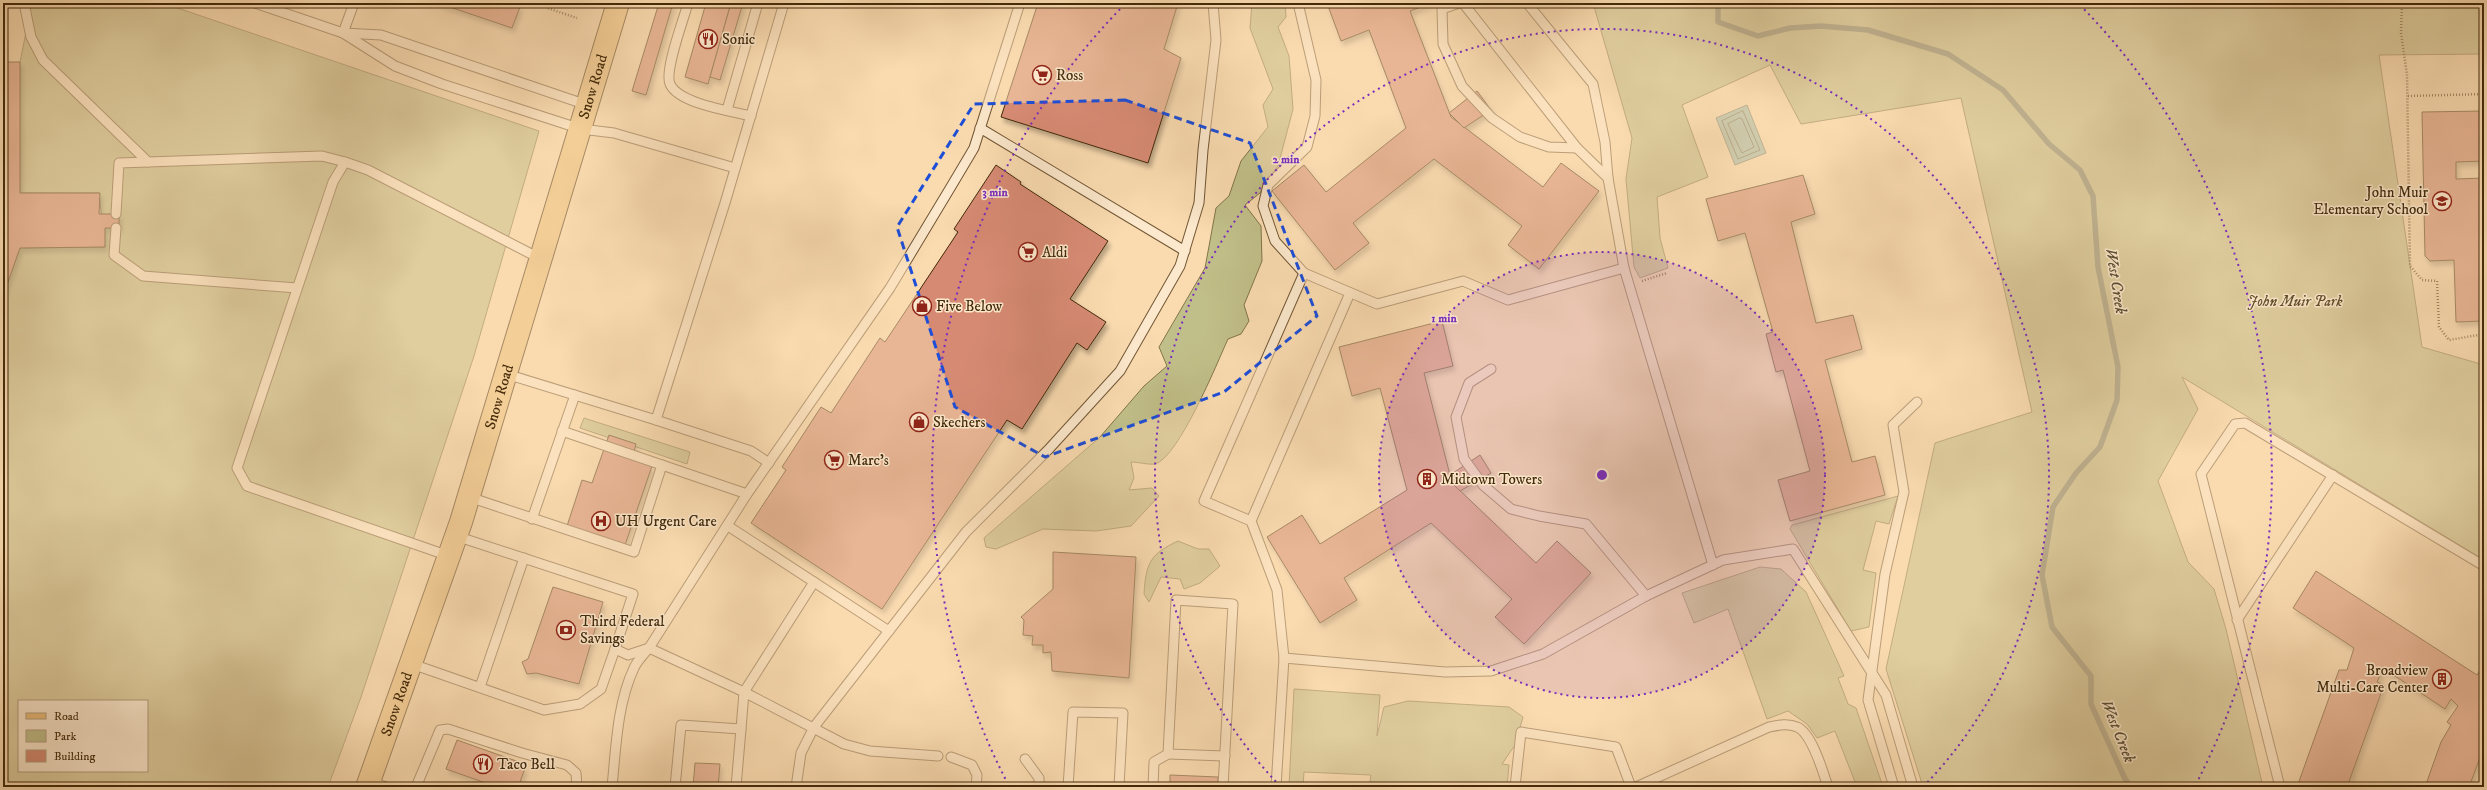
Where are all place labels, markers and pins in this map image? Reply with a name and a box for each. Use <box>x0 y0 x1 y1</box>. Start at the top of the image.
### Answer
restaurant icon: Sonic <box>697 28 719 50</box>
place label: Sonic <box>722 30 756 49</box>
supermarket icon: Ross <box>1031 64 1053 86</box>
place label: Ross <box>1056 66 1083 85</box>
place label: John Muir Elementary School <box>2313 183 2428 219</box>
school or university icon: John Muir Elementary School <box>2431 190 2453 212</box>
supermarket icon: Aldi <box>1017 241 1039 263</box>
place label: Aldi <box>1042 243 1068 262</box>
shop icon: Five Below <box>911 295 933 317</box>
place label: Five Below <box>936 297 1002 316</box>
shop icon: Skechers <box>908 411 930 433</box>
place label: Skechers <box>933 413 985 432</box>
supermarket icon: Marc's <box>823 449 845 471</box>
place label: Marc's <box>848 451 889 470</box>
building icon: Midtown Towers <box>1416 468 1438 490</box>
centre of rings <box>1595 468 1609 482</box>
place label: Midtown Towers <box>1441 470 1542 489</box>
hospital icon: UH Urgent Care <box>590 510 612 532</box>
place label: UH Urgent Care <box>615 512 717 531</box>
place label: Third Federal Savings <box>580 612 665 648</box>
bank icon: Third Federal Savings <box>555 619 577 641</box>
place label: Broadview Multi-Care Center <box>2316 661 2428 697</box>
building icon: Broadview Multi-Care Center <box>2431 668 2453 690</box>
restaurant icon: Taco Bell <box>472 753 494 775</box>
place label: Taco Bell <box>497 755 556 774</box>

